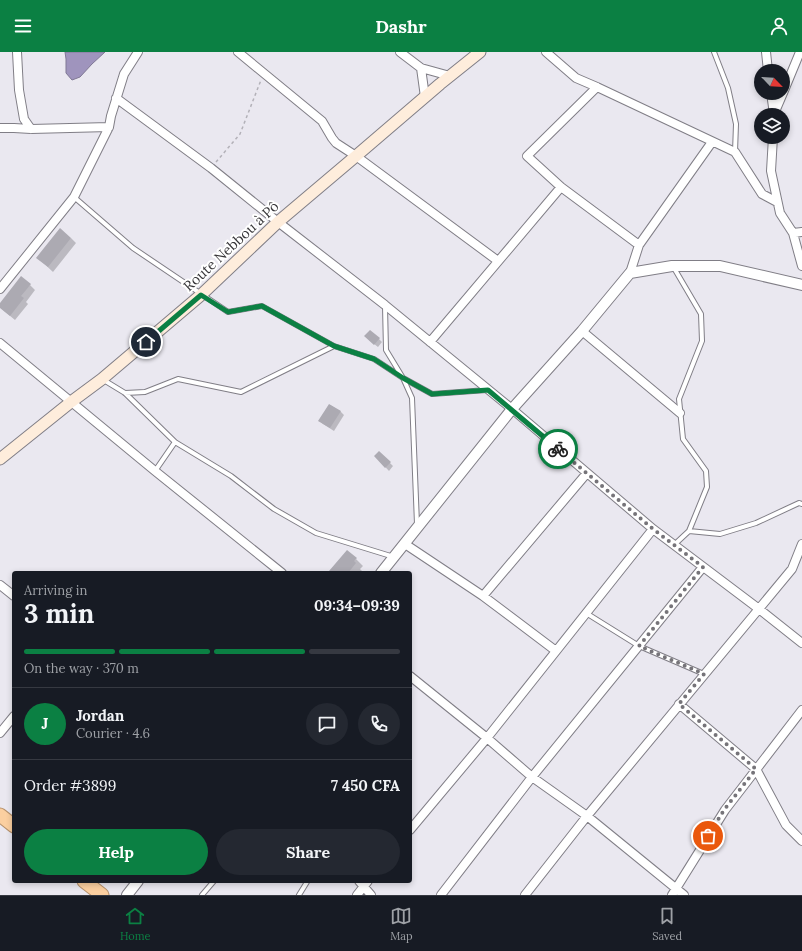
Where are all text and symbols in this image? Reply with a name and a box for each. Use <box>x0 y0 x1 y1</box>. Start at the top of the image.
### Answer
icon: menu <box>12 15 34 37</box>
text: Dashr <box>375 15 427 38</box>
icon: person <box>768 15 790 37</box>
north arrow <box>754 64 790 100</box>
map controls <box>754 64 790 144</box>
button: layers <box>754 108 790 144</box>
street label: Route Nebbou à Pô <box>180 197 282 295</box>
pin <box>129 325 163 359</box>
icon: home <box>135 331 157 353</box>
courier <box>538 429 578 469</box>
icon: bike <box>547 438 569 460</box>
text: Arriving in <box>24 582 87 599</box>
text: 09:34–09:39 <box>314 596 400 615</box>
text: 3 min <box>24 597 94 630</box>
text: On the way · 370 m <box>24 660 139 677</box>
button: chat <box>306 703 348 745</box>
button: phone <box>358 703 400 745</box>
text: Jordan <box>76 706 124 725</box>
text: J <box>42 714 48 733</box>
text: Courier · 4.6 <box>76 725 150 742</box>
text: Order #3899 <box>24 776 116 795</box>
text: 7 450 CFA <box>331 776 400 795</box>
pin <box>691 819 725 853</box>
icon: bag <box>697 825 719 847</box>
button: Help <box>24 829 208 875</box>
button: Share <box>216 829 400 875</box>
tab: Home <box>120 905 150 943</box>
tab: Map <box>390 905 413 943</box>
tab: Saved <box>652 905 682 943</box>

